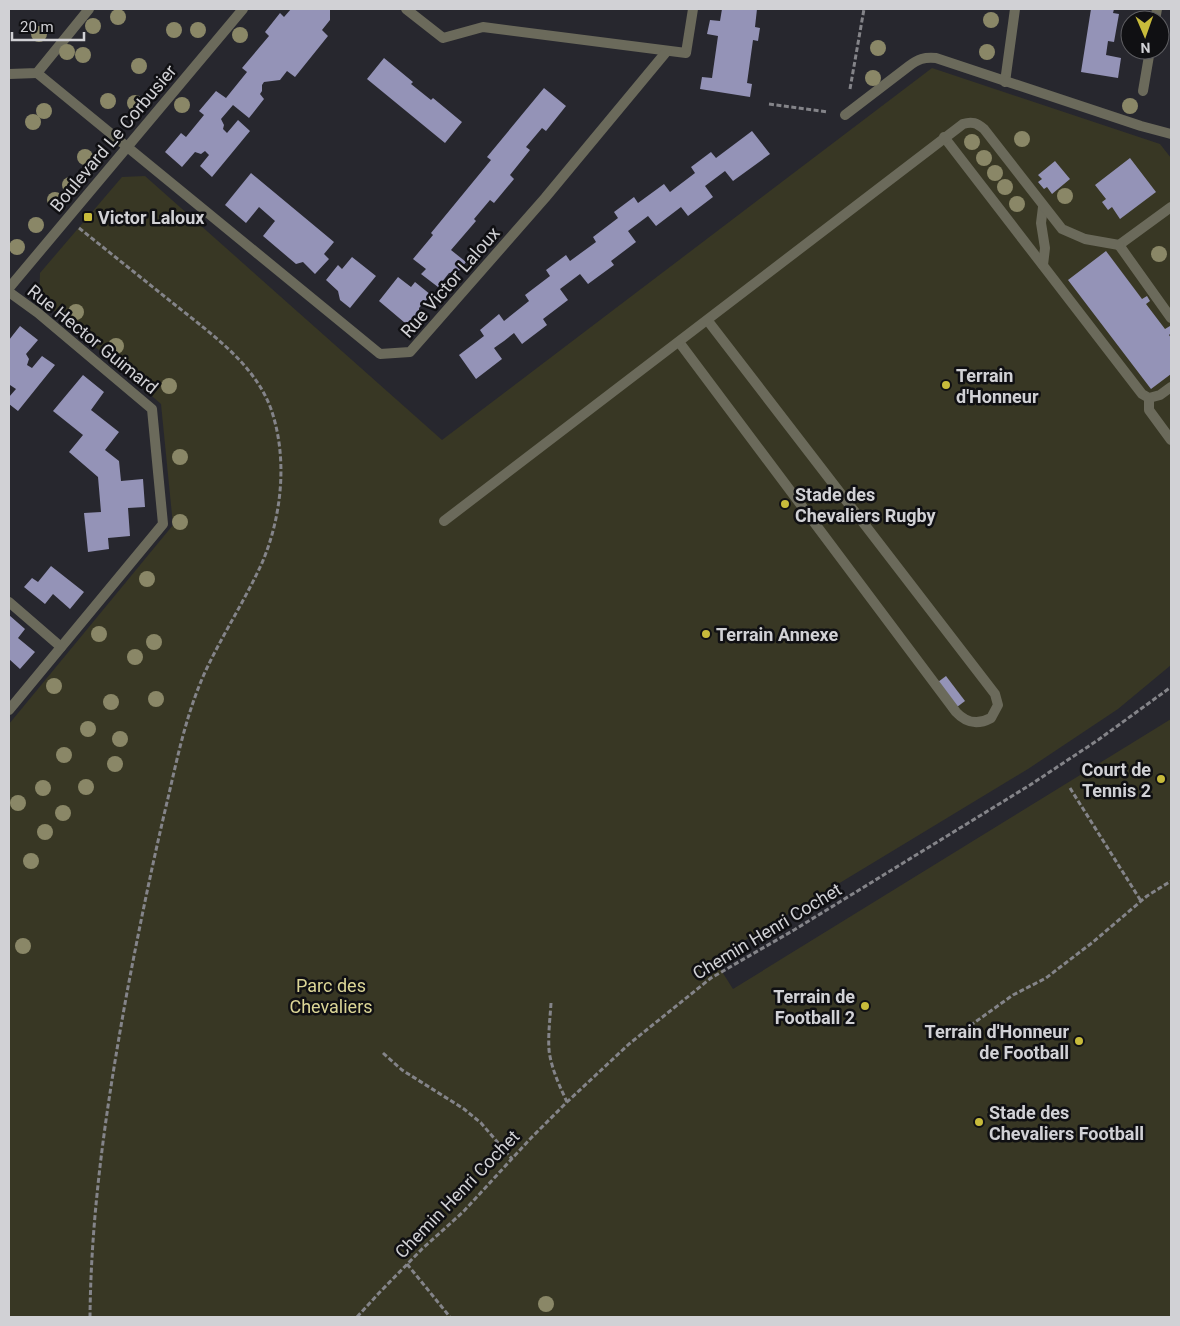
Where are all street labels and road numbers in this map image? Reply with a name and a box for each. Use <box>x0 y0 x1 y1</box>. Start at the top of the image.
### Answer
street label: Boulevard Le Corbusier <box>45 60 181 216</box>
street label: Rue Victor Laloux <box>396 222 504 342</box>
street label: Rue Hector Guimard <box>24 280 162 398</box>
street label: Chemin Henri Cochet <box>689 878 845 984</box>
street label: Chemin Henri Cochet <box>390 1126 524 1262</box>

